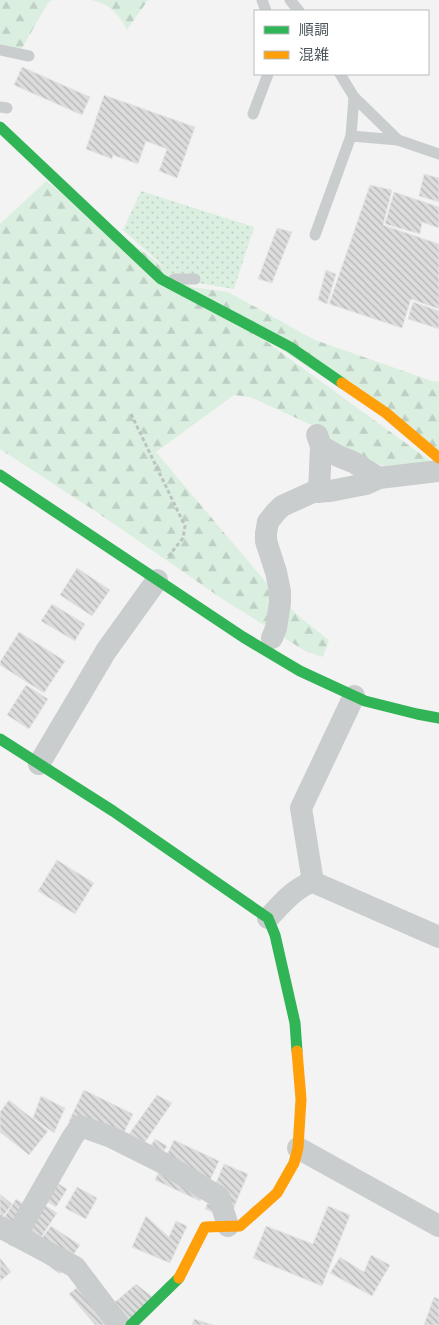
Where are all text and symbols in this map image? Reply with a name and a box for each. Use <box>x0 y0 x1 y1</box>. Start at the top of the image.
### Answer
legend <box>254 10 429 75</box>
text: 順調 <box>299 20 329 39</box>
text: 混雑 <box>299 45 329 64</box>

